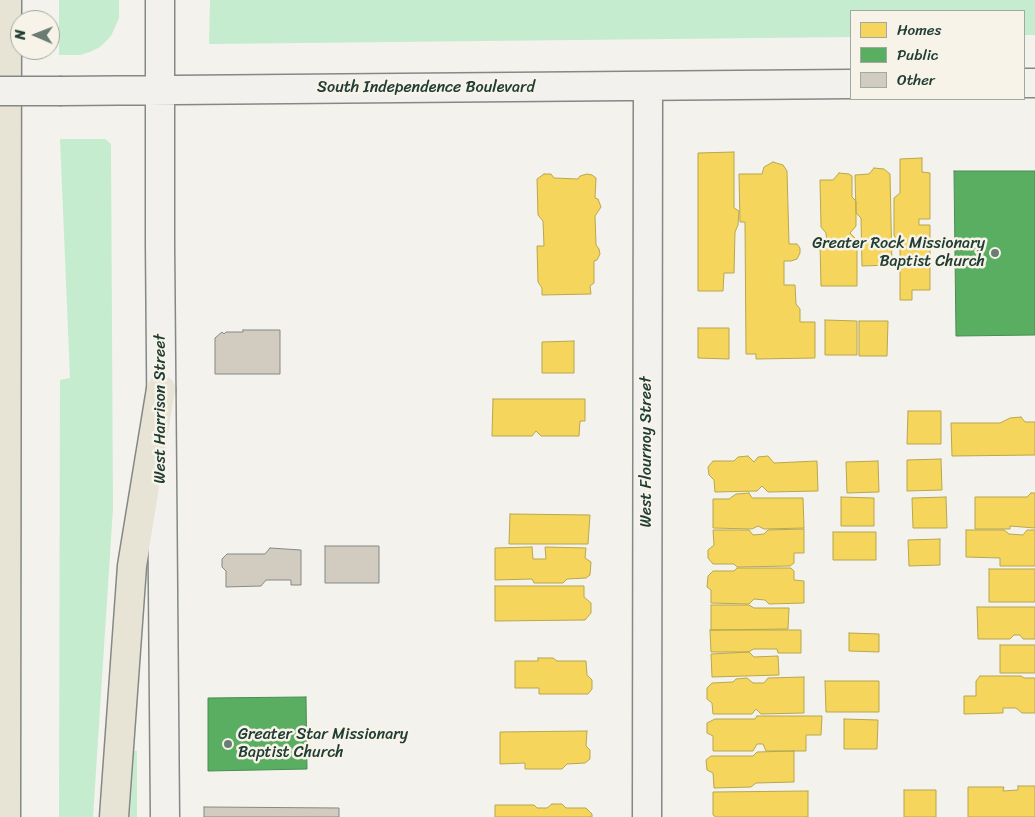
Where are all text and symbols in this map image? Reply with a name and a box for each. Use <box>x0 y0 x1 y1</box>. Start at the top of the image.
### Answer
north arrow <box>10 10 60 60</box>
legend <box>850 10 1025 100</box>
text: Homes <box>897 17 941 43</box>
text: N <box>8 30 33 40</box>
text: Public <box>897 42 938 68</box>
text: Other <box>897 67 935 93</box>
street label: South Independence Boulevard <box>317 78 535 98</box>
place label: Greater Rock Missionary Baptist Church <box>812 234 985 272</box>
marker: Greater Rock Missionary Baptist Church <box>989 247 1001 259</box>
street label: West Harrison Street <box>151 334 171 484</box>
street label: West Flournoy Street <box>637 376 657 528</box>
place label: Greater Star Missionary Baptist Church <box>238 725 408 763</box>
marker: Greater Star Missionary Baptist Church <box>222 738 234 750</box>

